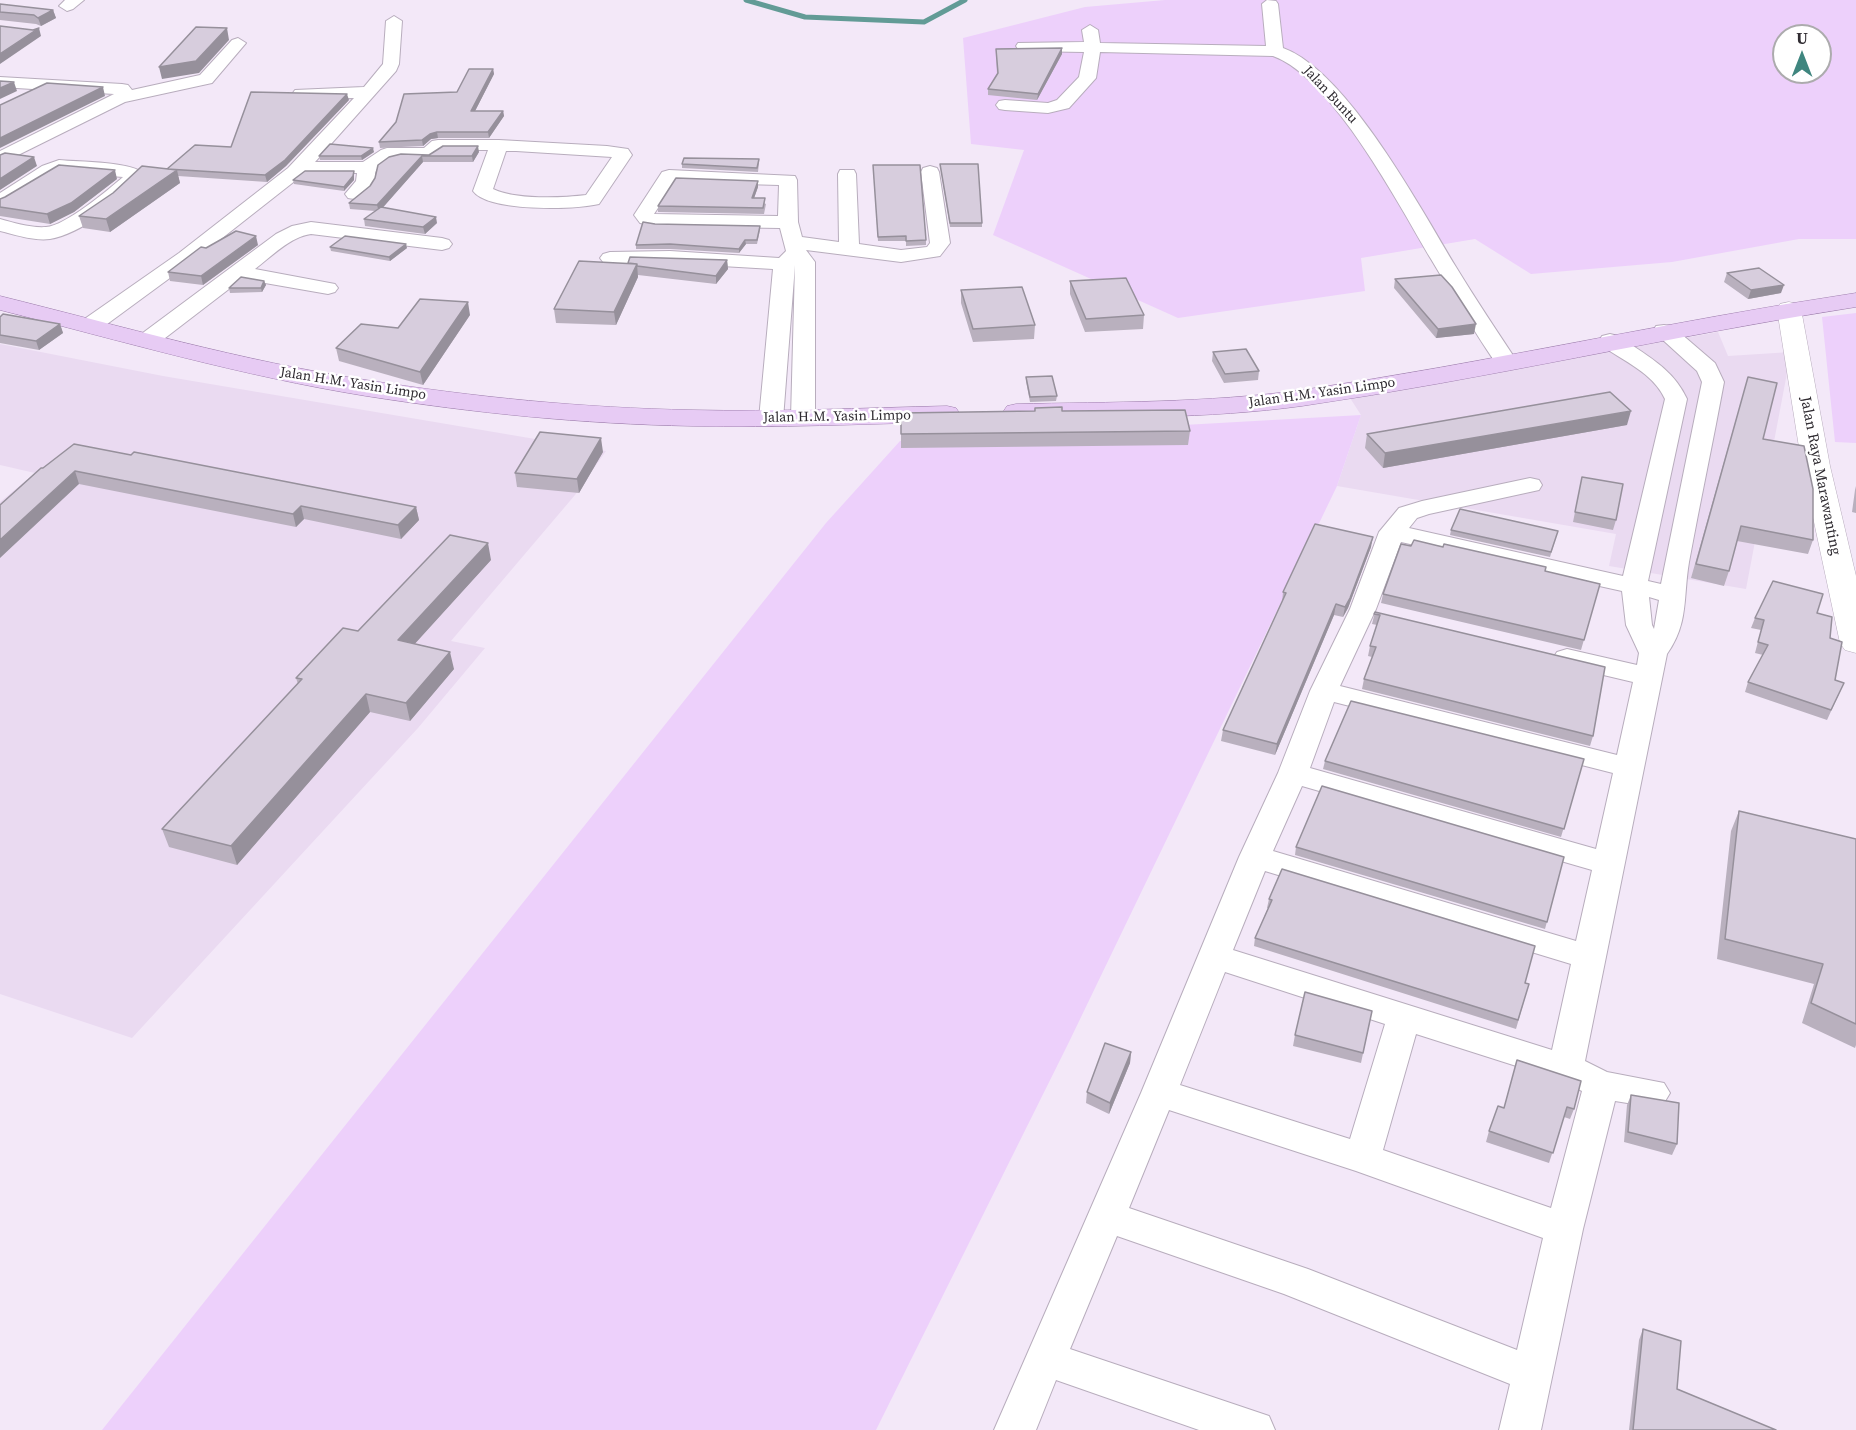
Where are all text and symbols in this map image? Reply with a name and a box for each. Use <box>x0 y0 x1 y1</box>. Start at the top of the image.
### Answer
north arrow <box>1772 24 1832 84</box>
text: U <box>1796 27 1808 49</box>
street label: Jalan Buntu <box>1299 63 1361 127</box>
street label: Jalan H.M. Yasin Limpo <box>279 364 427 404</box>
street label: Jalan H.M. Yasin Limpo <box>1248 374 1396 412</box>
street label: Jalan Raya Marawanting <box>1796 395 1844 557</box>
street label: Jalan H.M. Yasin Limpo <box>763 407 911 427</box>

